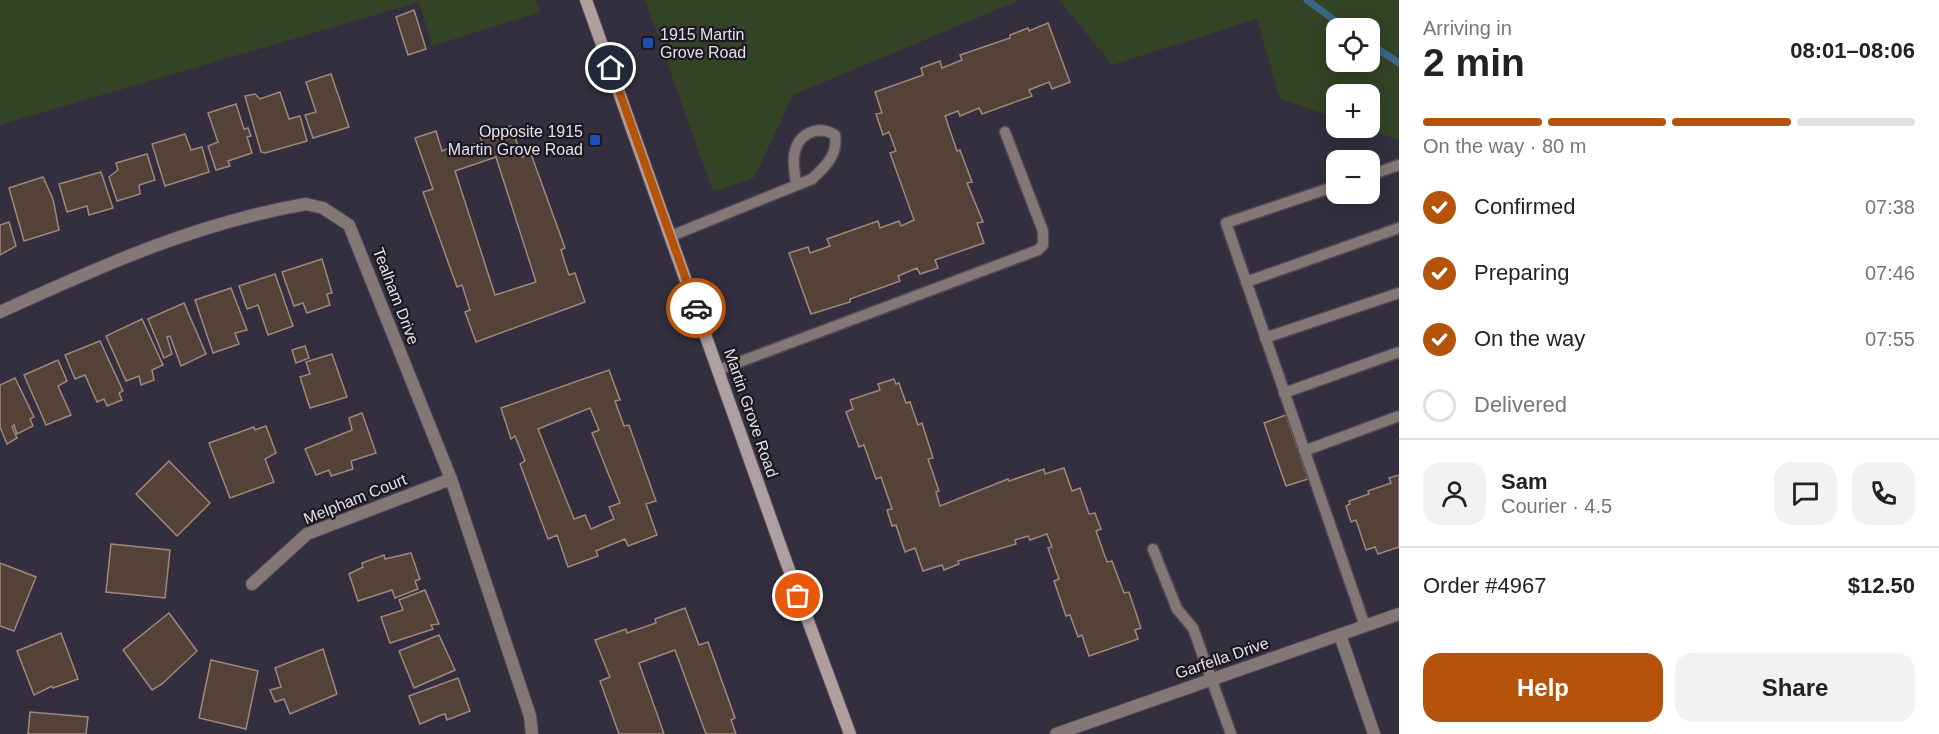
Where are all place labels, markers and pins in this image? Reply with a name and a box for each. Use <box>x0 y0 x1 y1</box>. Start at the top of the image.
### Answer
place label: 1915 Martin Grove Road <box>660 26 746 61</box>
marker: 1915 Martin Grove Road <box>641 36 655 50</box>
pin <box>585 42 636 93</box>
place label: Opposite 1915 Martin Grove Road <box>448 123 583 158</box>
marker: Opposite 1915 Martin Grove Road <box>588 133 602 147</box>
pin <box>772 570 823 621</box>

